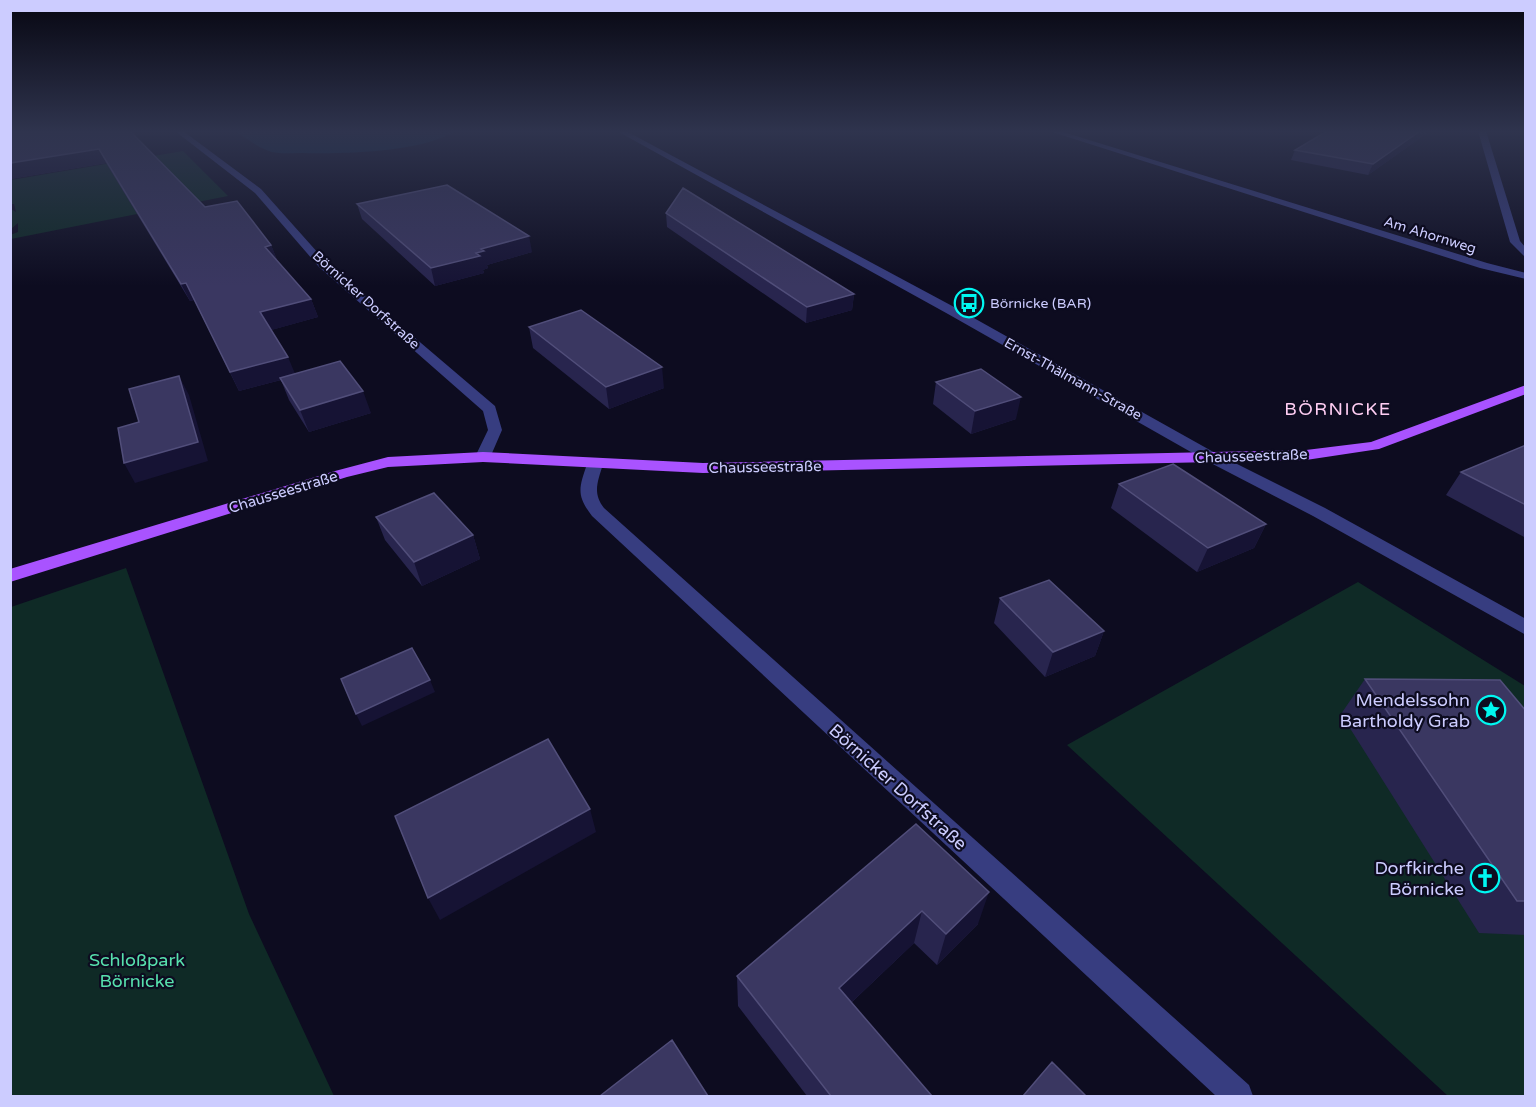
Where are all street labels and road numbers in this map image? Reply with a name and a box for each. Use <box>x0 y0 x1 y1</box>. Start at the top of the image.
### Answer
street label: Am Ahornweg <box>1382 213 1478 257</box>
street label: Börnicker Dorfstraße <box>309 247 423 353</box>
street label: Ernst-Thälmann-Straße <box>1001 334 1145 424</box>
street label: Chausseestraße <box>1194 445 1308 467</box>
street label: Chausseestraße <box>708 457 822 477</box>
street label: Chausseestraße <box>226 467 340 517</box>
street label: Börnicker Dorfstraße <box>824 719 972 855</box>

